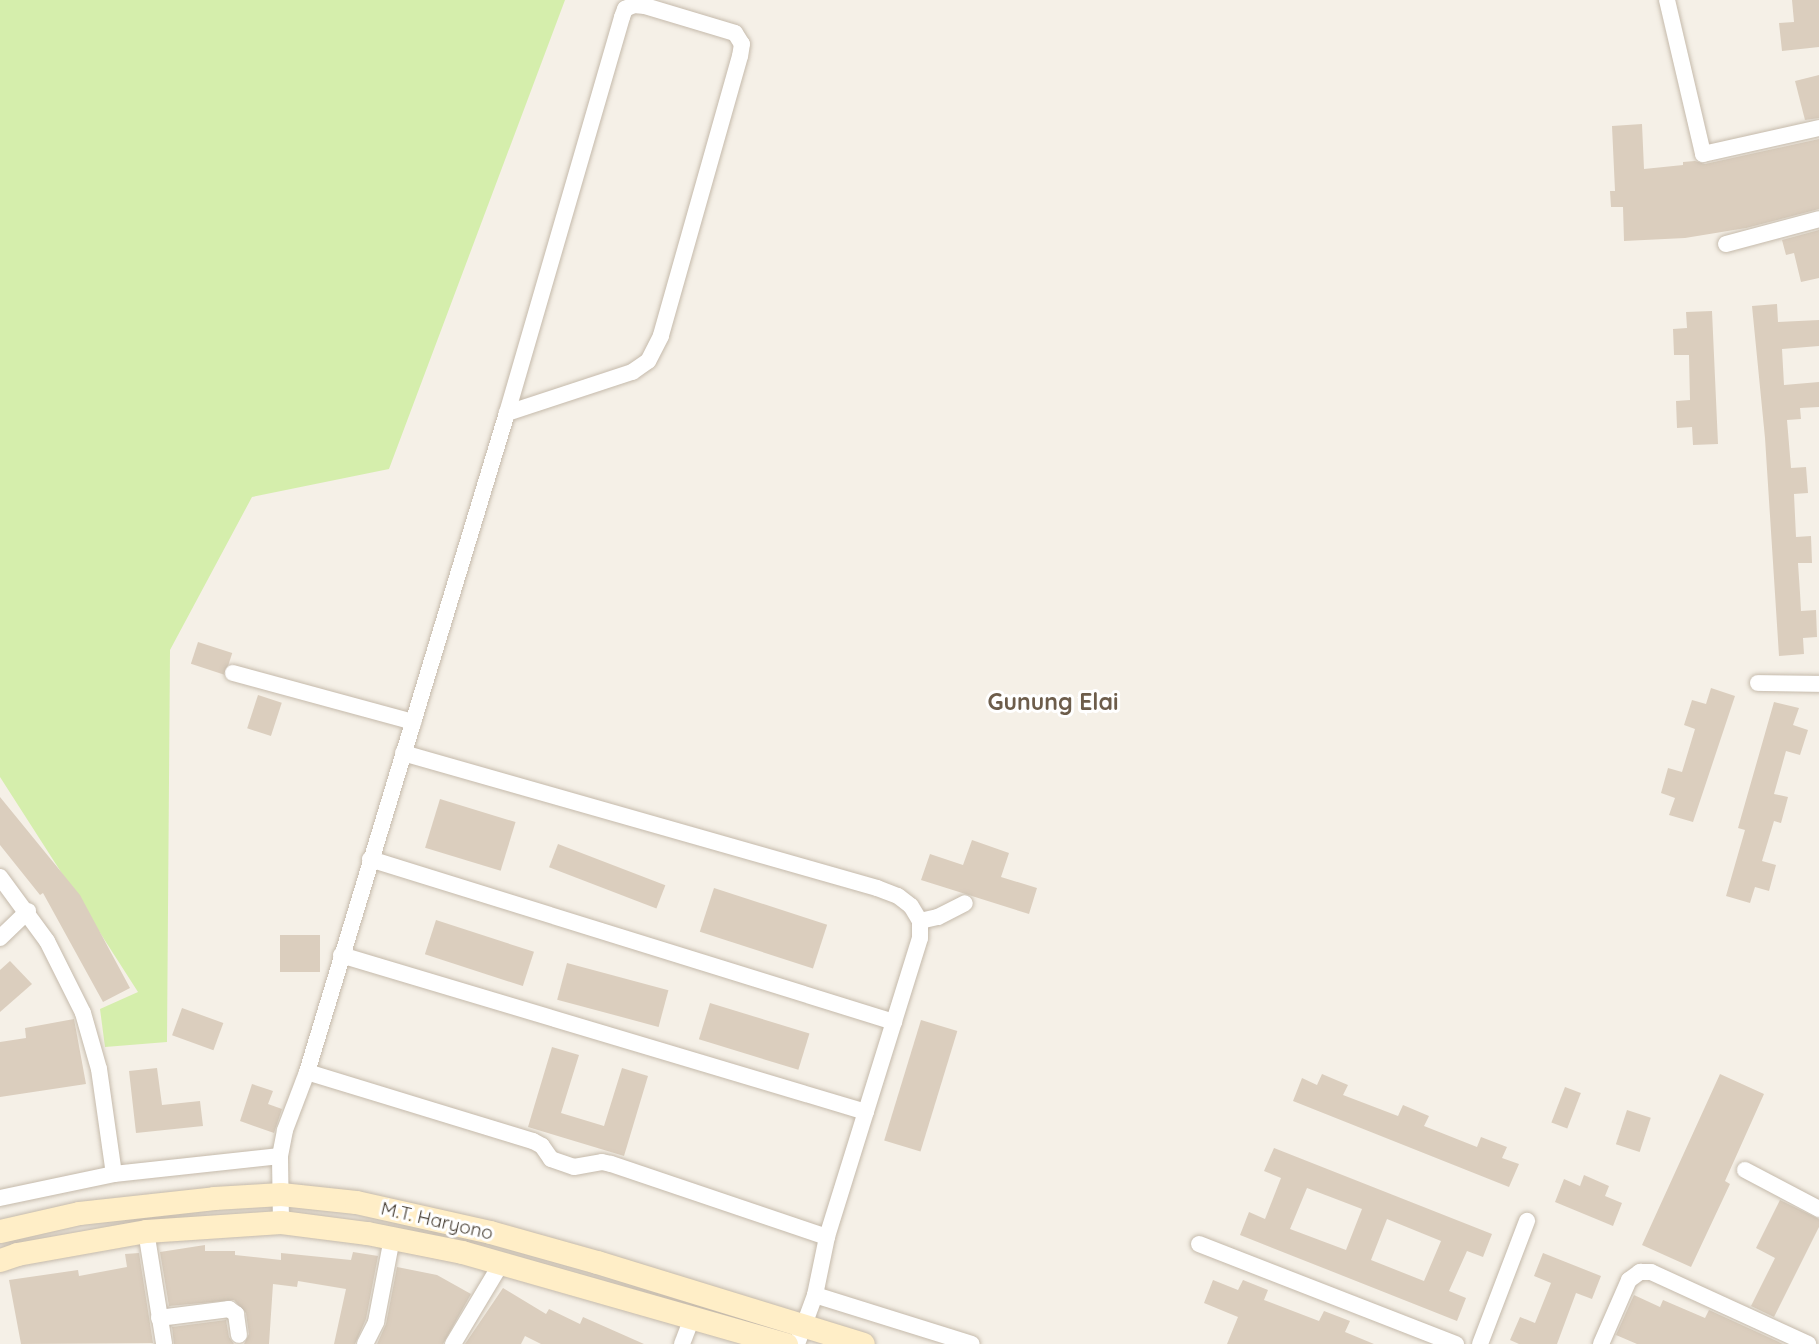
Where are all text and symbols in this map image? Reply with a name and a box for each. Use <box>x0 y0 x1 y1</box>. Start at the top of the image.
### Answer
district label: Gunung Elai <box>988 688 1118 716</box>
street label: M.T. Haryono <box>379 1197 495 1245</box>

